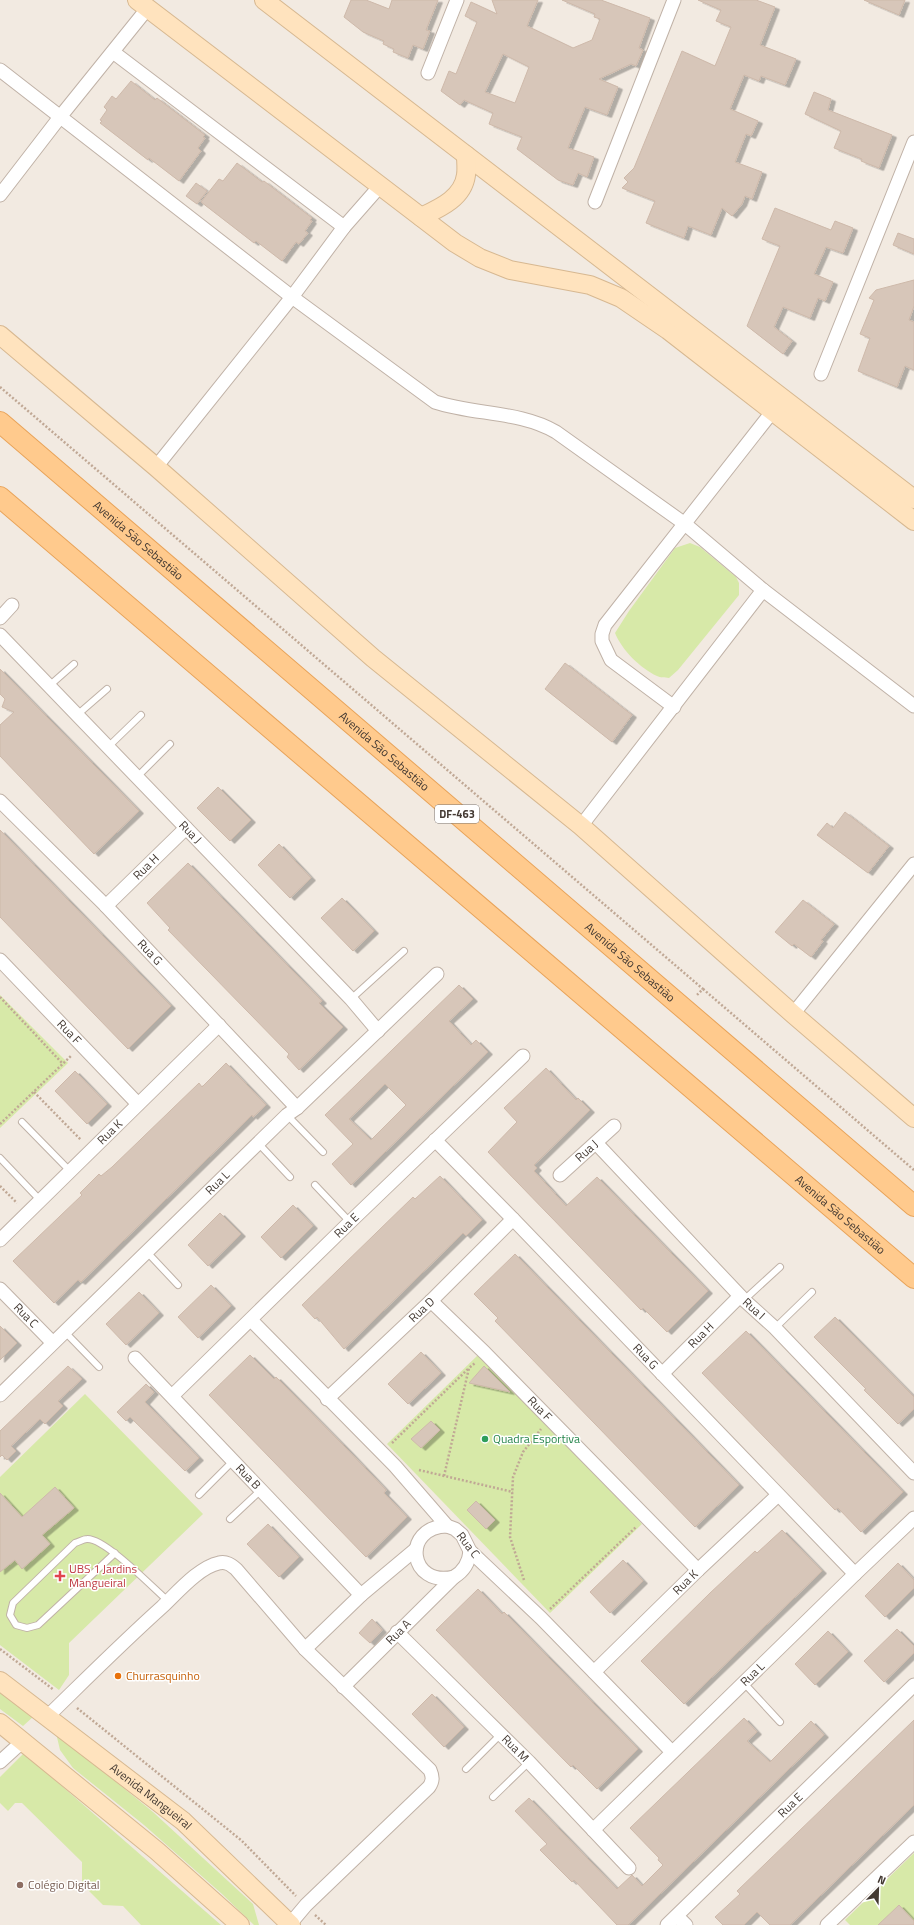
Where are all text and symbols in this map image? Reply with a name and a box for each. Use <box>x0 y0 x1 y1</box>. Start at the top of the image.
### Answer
street label: Avenida São Sebastião <box>89 496 188 584</box>
street label: Avenida São Sebastião <box>335 707 434 795</box>
road number: DF-463 <box>435 805 479 823</box>
street label: Rua J <box>175 816 206 848</box>
street label: Rua H <box>128 849 163 884</box>
street label: Avenida São Sebastião <box>581 918 680 1006</box>
street label: Rua G <box>133 935 167 969</box>
street label: Rua F <box>53 1015 86 1049</box>
street label: Rua K <box>92 1115 127 1149</box>
street label: Rua J <box>570 1135 602 1166</box>
street label: Rua L <box>201 1166 234 1199</box>
street label: Avenida São Sebastião <box>791 1170 890 1259</box>
street label: Rua E <box>329 1208 363 1242</box>
street label: Rua D <box>404 1292 439 1327</box>
street label: Rua I <box>738 1293 770 1324</box>
street label: Rua C <box>9 1298 44 1332</box>
street label: Rua H <box>683 1317 718 1352</box>
street label: Rua G <box>629 1339 663 1374</box>
street label: Rua F <box>523 1391 557 1425</box>
place label: Quadra Esportiva <box>493 1429 580 1448</box>
marker: Quadra Esportiva <box>480 1434 490 1444</box>
street label: Rua B <box>231 1459 266 1494</box>
street label: Rua C <box>452 1527 485 1562</box>
place label: UBS 1 Jardins Mangueiral <box>69 1559 138 1592</box>
street label: Rua K <box>668 1565 702 1599</box>
marker: UBS 1 Jardins Mangueiral <box>54 1570 66 1582</box>
street label: Rua A <box>381 1615 415 1649</box>
street label: Rua L <box>735 1657 769 1690</box>
place label: Churrasquinho <box>126 1666 200 1685</box>
marker: Churrasquinho <box>113 1671 123 1681</box>
street label: Rua M <box>497 1730 534 1766</box>
street label: Avenida Mangueiral <box>106 1758 197 1834</box>
street label: Rua E <box>773 1788 807 1822</box>
north arrow <box>858 1869 898 1909</box>
text: N <box>875 1871 889 1889</box>
place label: Colégio Digital <box>28 1875 100 1894</box>
marker: Colégio Digital <box>15 1880 25 1890</box>

